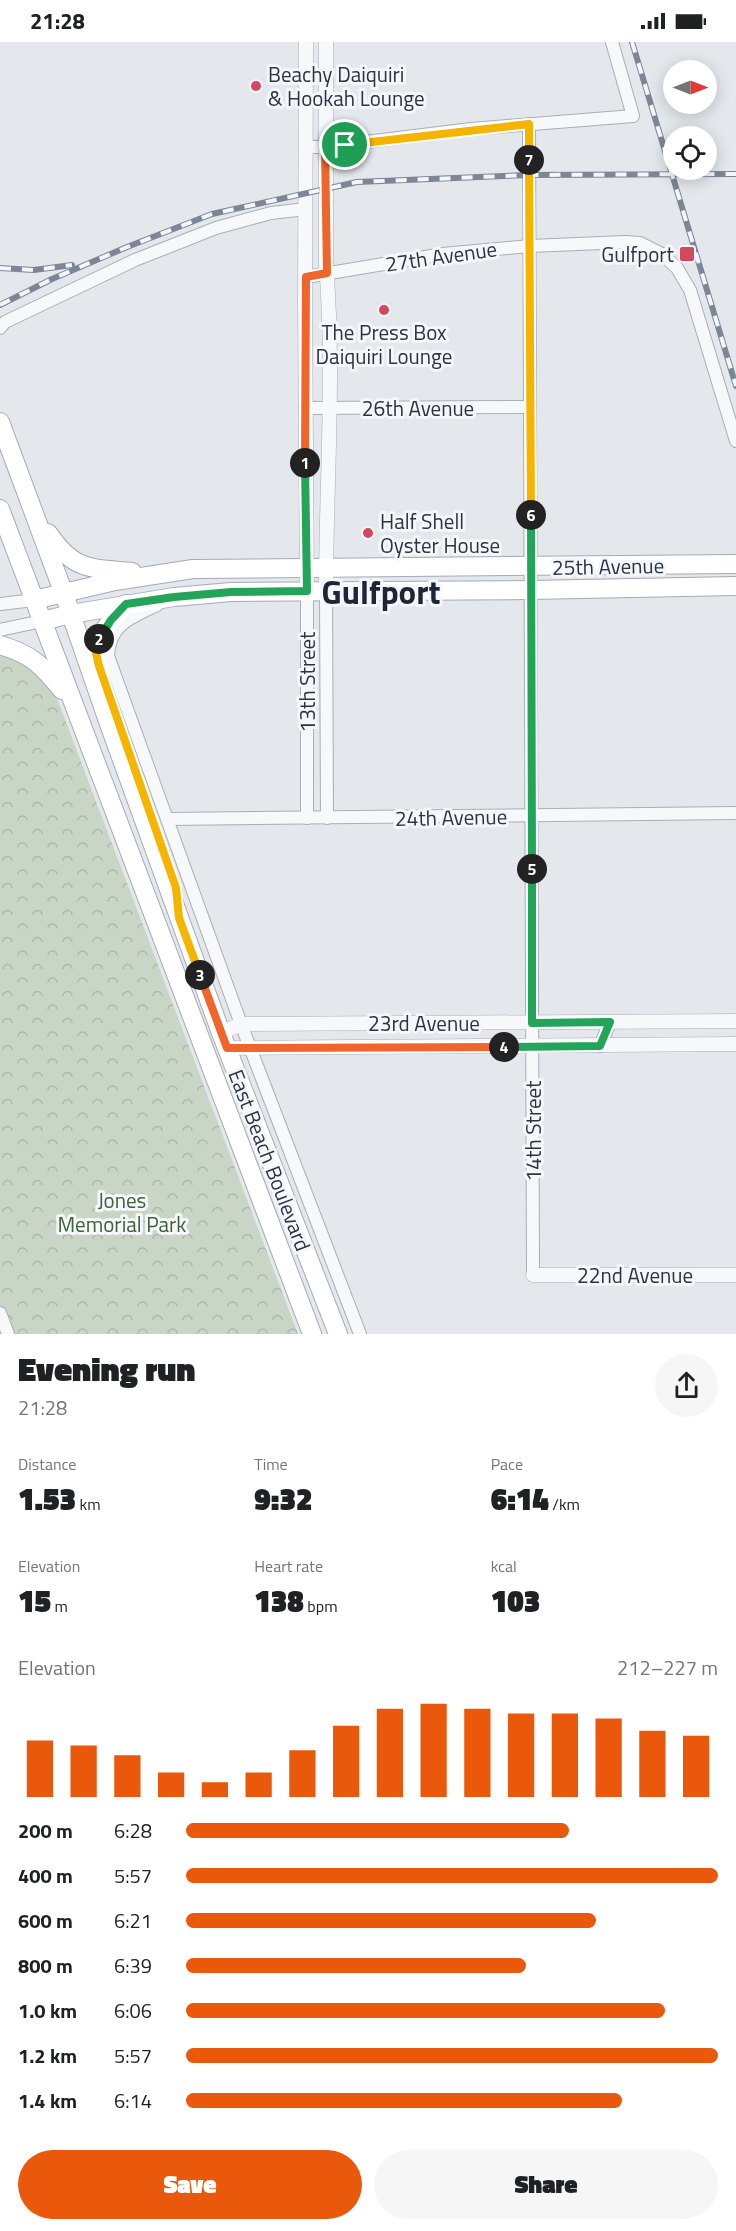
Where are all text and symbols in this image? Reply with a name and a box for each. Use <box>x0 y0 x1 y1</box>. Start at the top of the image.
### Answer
text: 21:28 <box>30 4 85 38</box>
place label: Beachy Daiquiri & Hookah Lounge <box>268 58 425 114</box>
north arrow <box>663 60 717 114</box>
map controls <box>663 60 717 180</box>
marker: Beachy Daiquiri & Hookah Lounge <box>249 79 263 93</box>
pin <box>319 119 370 170</box>
button: locate <box>663 126 717 180</box>
icon: arrive <box>328 128 361 161</box>
pin: 7 <box>514 145 544 175</box>
text: 7 <box>525 148 533 172</box>
street label: 27th Avenue <box>383 232 499 280</box>
place label: Gulfport <box>601 238 675 270</box>
marker: Gulfport <box>678 245 696 263</box>
marker: The Press Box Daiquiri Lounge <box>377 303 391 317</box>
place label: The Press Box Daiquiri Lounge <box>316 316 452 372</box>
street label: 26th Avenue <box>362 392 474 424</box>
pin: 1 <box>290 448 320 478</box>
text: 1 <box>301 451 309 475</box>
pin: 6 <box>516 500 546 530</box>
text: 6 <box>527 503 535 527</box>
place label: Half Shell Oyster House <box>380 505 500 561</box>
marker: Half Shell Oyster House <box>361 526 375 540</box>
street label: 25th Avenue <box>551 549 665 583</box>
district label: Gulfport <box>322 567 440 617</box>
pin: 2 <box>84 624 114 654</box>
text: 2 <box>95 627 103 651</box>
street label: 13th Street <box>291 631 323 732</box>
street label: 24th Avenue <box>394 800 508 834</box>
pin: 5 <box>517 854 547 884</box>
text: 5 <box>528 857 536 881</box>
pin: 3 <box>185 960 215 990</box>
text: 3 <box>196 963 204 987</box>
street label: 23rd Avenue <box>368 1007 480 1039</box>
pin: 4 <box>489 1032 519 1062</box>
text: 4 <box>500 1035 508 1059</box>
street label: East Beach Boulevard <box>221 1065 319 1255</box>
street label: 14th Street <box>517 1080 549 1181</box>
park label: Jones Memorial Park <box>58 1184 186 1240</box>
street label: 22nd Avenue <box>577 1259 693 1291</box>
text: Evening run <box>18 1344 195 1394</box>
button: share <box>655 1354 718 1417</box>
text: 21:28 <box>18 1392 67 1423</box>
text: Distance <box>18 1452 76 1476</box>
text: Time <box>254 1452 288 1476</box>
text: Pace <box>491 1452 523 1476</box>
text: 1.53 <box>18 1476 76 1522</box>
text: 9:32 <box>254 1476 312 1522</box>
text: 6:14 <box>491 1476 549 1522</box>
text: km <box>76 1492 101 1516</box>
text: /km <box>549 1492 580 1516</box>
text: Elevation <box>18 1554 80 1578</box>
text: Heart rate <box>254 1554 323 1578</box>
text: kcal <box>491 1554 517 1578</box>
text: 15 <box>18 1578 51 1624</box>
text: 138 <box>254 1578 304 1624</box>
text: 103 <box>491 1578 540 1624</box>
text: m <box>51 1594 68 1618</box>
text: bpm <box>304 1594 338 1618</box>
text: Elevation <box>18 1652 96 1683</box>
text: 212–227 m <box>617 1652 718 1683</box>
text: 200 m <box>18 1815 73 1846</box>
text: 6:28 <box>114 1815 152 1846</box>
text: 400 m <box>18 1860 73 1891</box>
text: 5:57 <box>114 1860 152 1891</box>
text: 600 m <box>18 1905 73 1936</box>
text: 6:21 <box>114 1905 152 1936</box>
text: 800 m <box>18 1950 73 1981</box>
text: 6:39 <box>114 1950 152 1981</box>
text: 1.0 km <box>18 1995 77 2026</box>
text: 6:06 <box>114 1995 152 2026</box>
text: 1.2 km <box>18 2040 77 2071</box>
text: 5:57 <box>114 2040 152 2071</box>
text: 1.4 km <box>18 2085 77 2116</box>
text: 6:14 <box>114 2085 152 2116</box>
button: Save <box>18 2150 362 2219</box>
button: Share <box>374 2150 718 2219</box>

